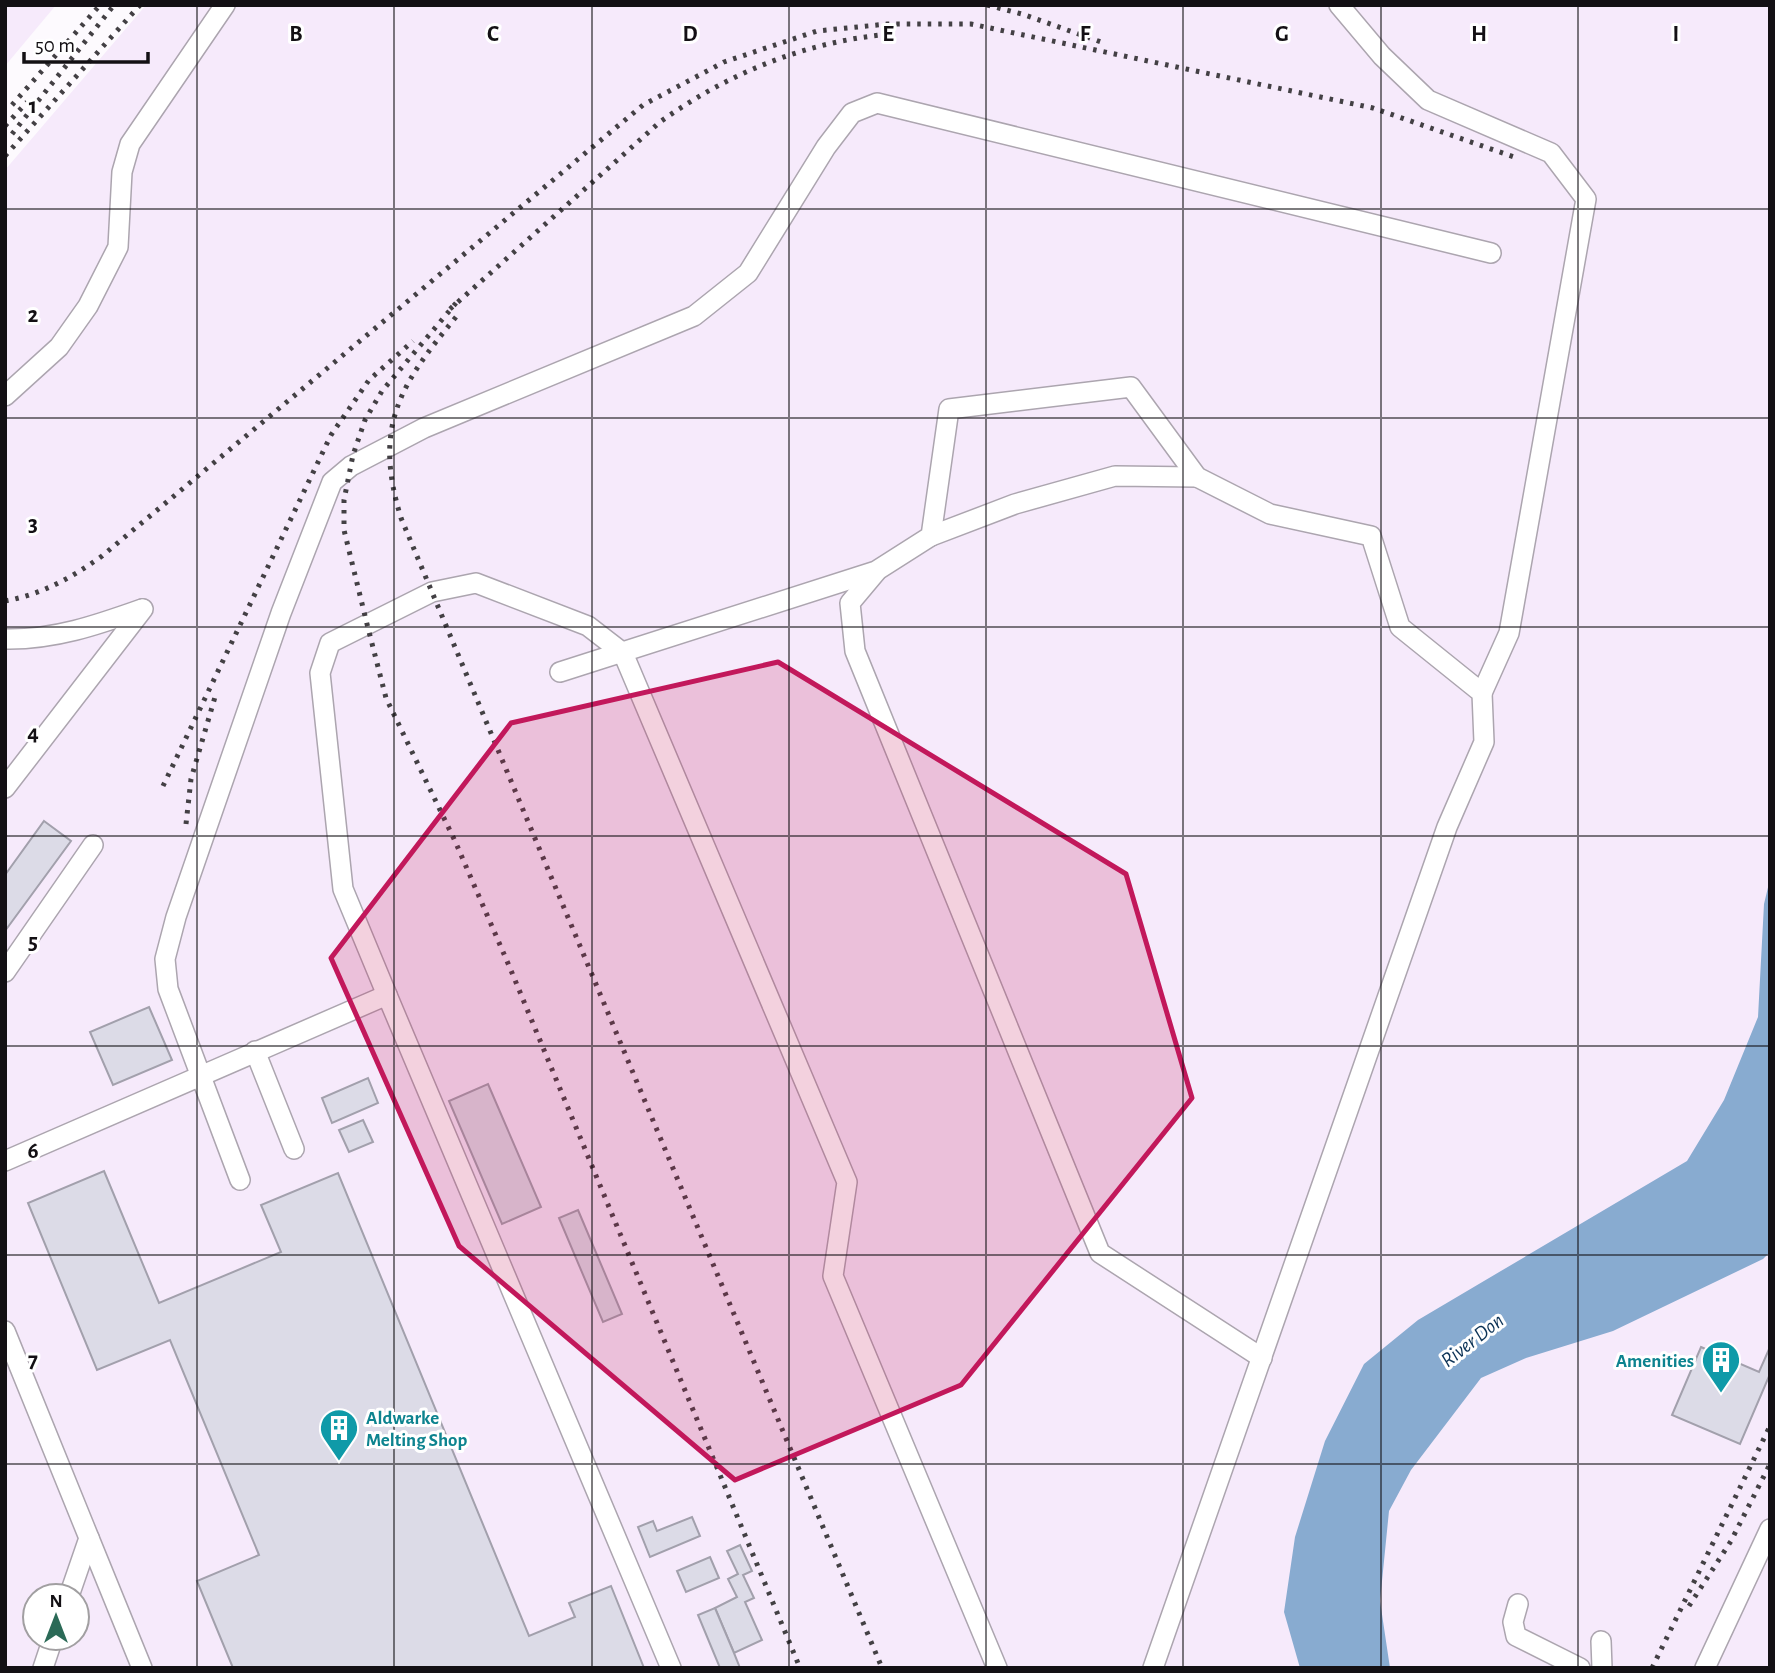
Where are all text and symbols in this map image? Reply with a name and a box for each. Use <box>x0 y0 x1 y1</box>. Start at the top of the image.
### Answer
scale bar <box>24 21 149 65</box>
text: B <box>289 23 303 46</box>
text: C <box>487 23 499 46</box>
text: D <box>682 23 698 46</box>
text: E <box>882 23 894 46</box>
text: F <box>1080 23 1091 46</box>
text: G <box>1275 23 1289 46</box>
text: H <box>1471 23 1487 46</box>
text: I <box>1673 23 1679 46</box>
text: 50 m <box>35 35 75 56</box>
text: 1 <box>29 95 37 118</box>
text: 2 <box>28 304 39 327</box>
text: 3 <box>28 513 38 536</box>
text: 4 <box>27 722 39 745</box>
text: 5 <box>28 931 38 954</box>
text: 6 <box>27 1140 39 1163</box>
water label: River Don <box>1437 1310 1508 1371</box>
building icon: Amenities <box>1700 1339 1742 1394</box>
text: 7 <box>28 1349 38 1372</box>
place label: Amenities <box>1616 1352 1694 1371</box>
building icon: Aldwarke Melting Shop <box>318 1407 360 1462</box>
place label: Aldwarke Melting Shop <box>366 1409 467 1450</box>
north arrow <box>21 1582 91 1652</box>
text: N <box>49 1592 63 1611</box>

